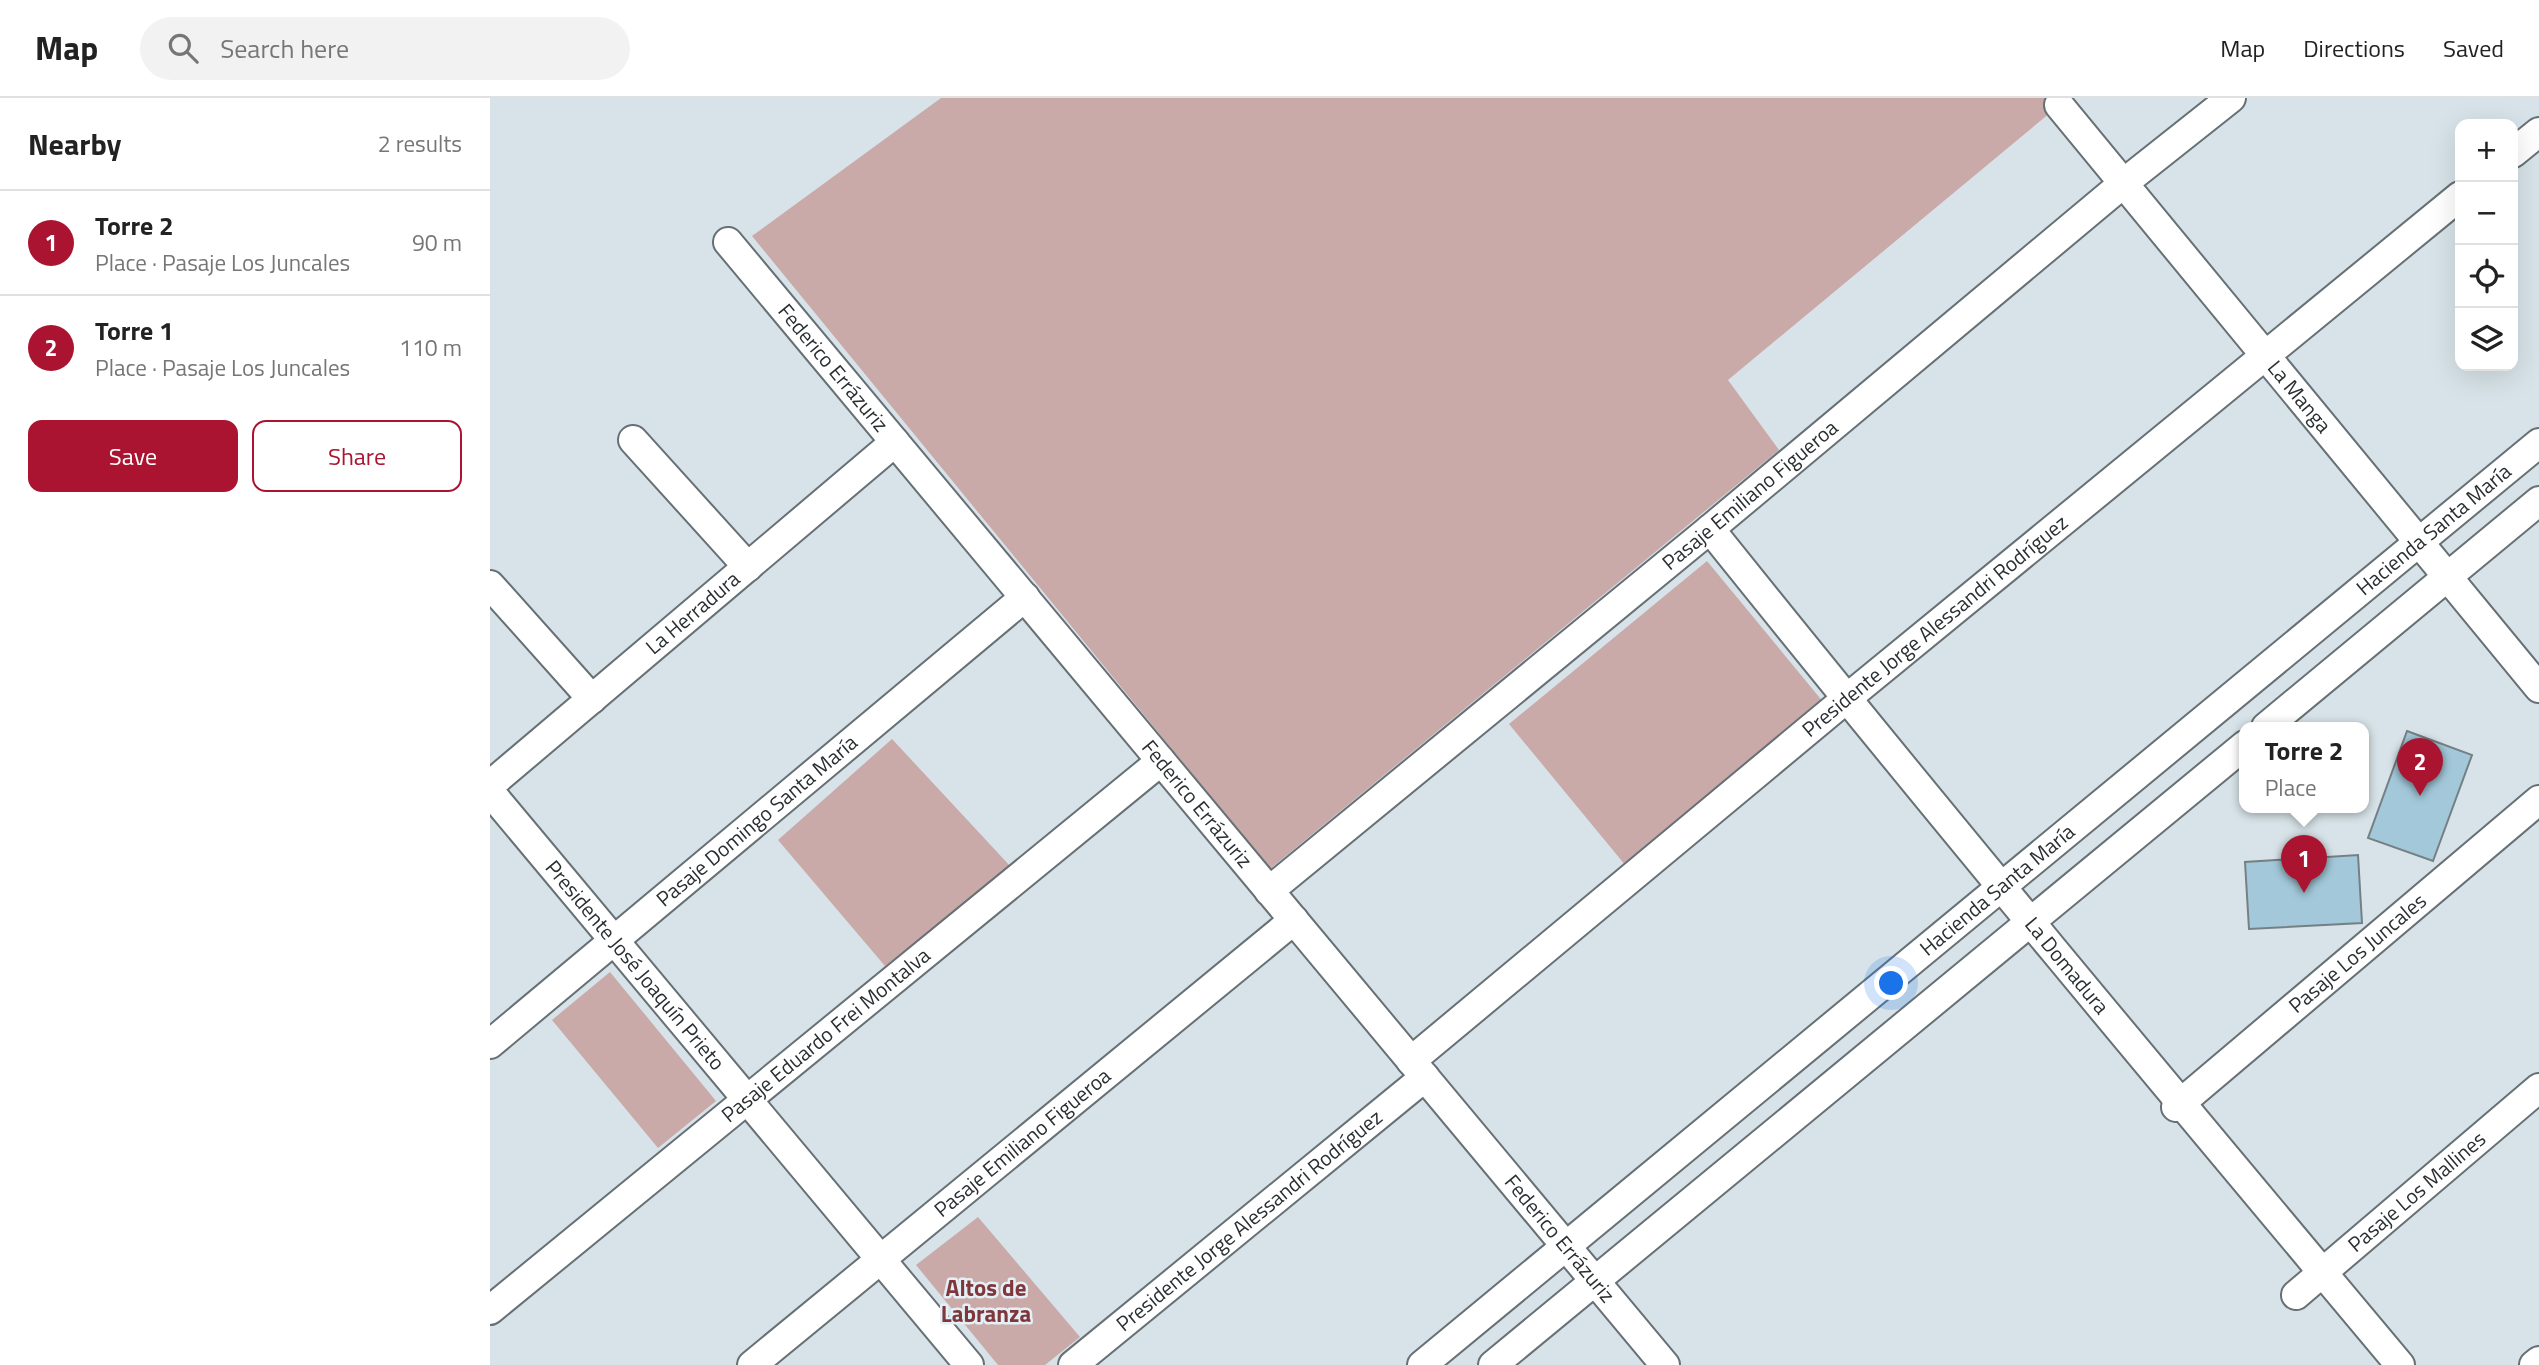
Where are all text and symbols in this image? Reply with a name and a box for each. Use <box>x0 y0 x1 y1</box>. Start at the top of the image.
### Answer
search box <box>140 17 630 80</box>
text: Map <box>35 23 98 73</box>
icon: search <box>164 29 202 67</box>
text: Search here <box>220 29 349 68</box>
text: Map <box>2220 30 2265 66</box>
text: Directions <box>2303 30 2405 66</box>
text: Saved <box>2443 30 2504 66</box>
map controls <box>2455 119 2518 371</box>
button: + <box>2455 119 2518 182</box>
text: Nearby <box>28 121 121 167</box>
text: 2 results <box>378 126 462 161</box>
button: − <box>2455 182 2518 245</box>
text: Torre 2 <box>95 206 174 245</box>
text: 1 <box>45 225 57 260</box>
text: 90 m <box>412 225 462 260</box>
text: Place · Pasaje Los Juncales <box>95 245 350 280</box>
button: locate <box>2455 245 2518 308</box>
street label: Federico Errázuriz <box>771 296 897 438</box>
button: layers <box>2455 308 2518 371</box>
text: Torre 1 <box>95 311 174 350</box>
text: 2 <box>45 330 57 365</box>
text: 110 m <box>399 330 462 365</box>
text: Place · Pasaje Los Juncales <box>95 350 350 385</box>
street label: La Manga <box>2260 353 2340 440</box>
street label: Pasaje Emiliano Figueroa <box>1654 411 1845 577</box>
button: Save <box>28 420 238 492</box>
button: Share <box>252 420 462 492</box>
street label: Hacienda Santa María <box>2349 455 2518 603</box>
street label: Presidente Jorge Alessandri Rodríguez <box>1794 506 2075 744</box>
street label: La Herradura <box>638 563 747 662</box>
popup <box>2239 722 2369 813</box>
street label: Pasaje Domingo Santa María <box>649 726 864 914</box>
text: Torre 2 <box>2265 731 2343 770</box>
street label: Federico Errázuriz <box>1135 732 1261 875</box>
pin: 2 <box>2397 738 2443 796</box>
text: Place <box>2265 770 2317 805</box>
street label: Hacienda Santa María <box>1912 815 2082 963</box>
pin: 1 <box>2281 835 2327 893</box>
street label: Presidente José Joaquín Prieto <box>538 853 733 1077</box>
street label: Pasaje Los Juncales <box>2281 885 2433 1020</box>
street label: La Domadura <box>2018 910 2118 1021</box>
street label: Pasaje Eduardo Frei Montalva <box>714 939 937 1130</box>
your location <box>1874 966 1908 1000</box>
street label: Pasaje Emiliano Figueroa <box>926 1059 1118 1225</box>
street label: Presidente Jorge Alessandri Rodríguez <box>1109 1101 1389 1339</box>
street label: Pasaje Los Mallines <box>2340 1123 2492 1259</box>
street label: Federico Errázuriz <box>1497 1167 1623 1309</box>
district label: Altos de Labranza <box>941 1270 1031 1331</box>

